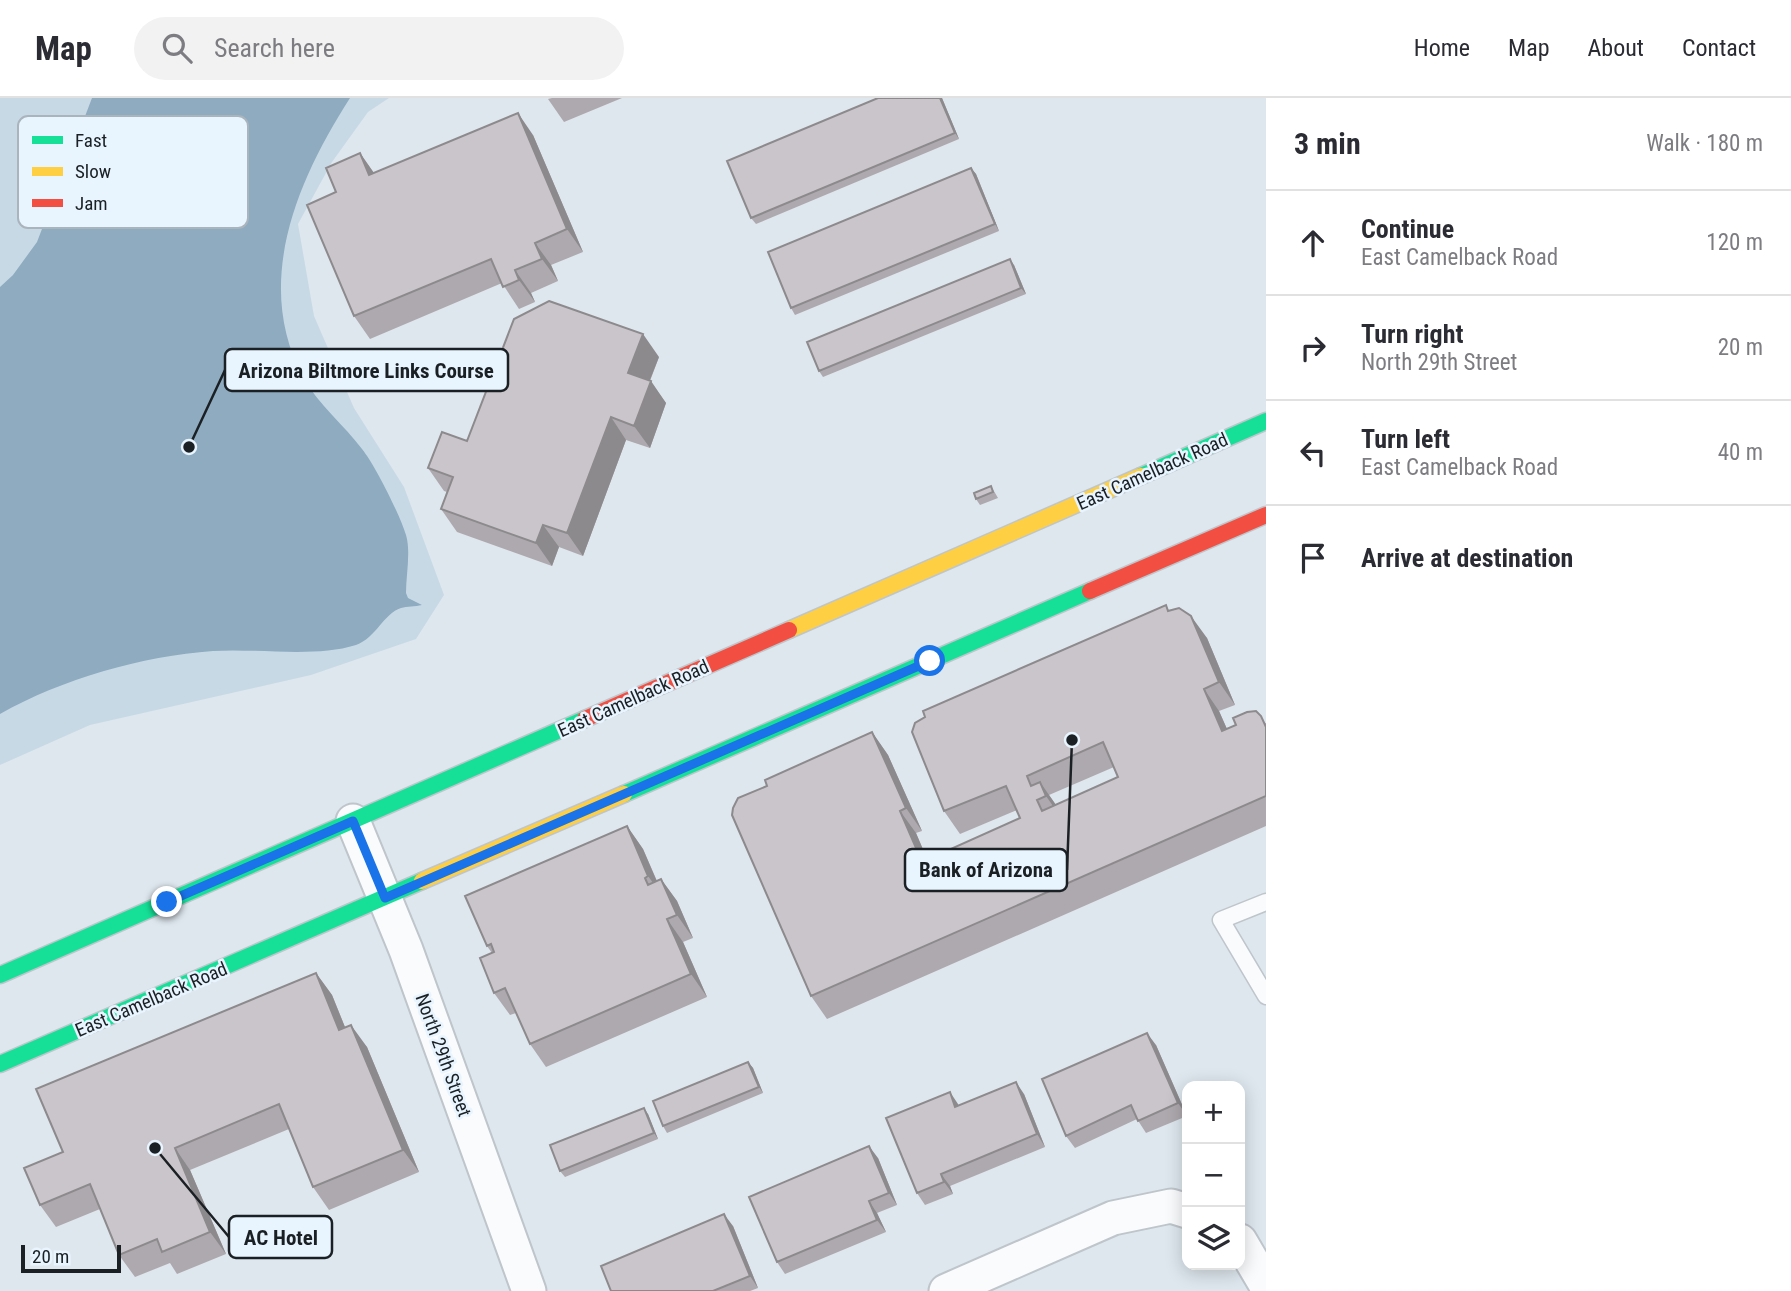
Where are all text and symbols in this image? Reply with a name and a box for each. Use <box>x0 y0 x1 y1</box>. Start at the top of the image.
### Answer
search box <box>134 17 624 80</box>
text: Map <box>35 29 92 68</box>
icon: search <box>158 29 196 67</box>
text: Search here <box>214 33 335 63</box>
text: Home <box>1414 34 1470 62</box>
text: Map <box>1508 34 1550 62</box>
text: About <box>1588 34 1644 62</box>
text: Contact <box>1682 34 1756 62</box>
legend <box>18 116 248 228</box>
text: 3 min <box>1294 126 1361 161</box>
text: Fast <box>75 129 107 152</box>
text: Walk · 180 m <box>1646 130 1763 157</box>
text: Slow <box>75 160 111 183</box>
text: Jam <box>75 192 108 215</box>
text: Continue <box>1361 214 1454 244</box>
icon: ahead <box>1294 224 1332 262</box>
text: 120 m <box>1706 229 1763 256</box>
text: East Camelback Road <box>1361 244 1558 271</box>
text: Turn right <box>1361 319 1463 349</box>
icon: right <box>1294 329 1332 367</box>
text: 20 m <box>1718 334 1763 361</box>
callout: Arizona Biltmore Links Course <box>225 349 508 391</box>
text: North 29th Street <box>1361 349 1517 376</box>
text: Arizona Biltmore Links Course <box>238 359 494 383</box>
text: Turn left <box>1361 424 1450 454</box>
street label: East Camelback Road <box>1073 428 1231 515</box>
icon: left <box>1294 434 1332 472</box>
text: 40 m <box>1718 439 1763 466</box>
text: East Camelback Road <box>1361 454 1558 481</box>
icon: arrive <box>1294 539 1332 577</box>
text: Arrive at destination <box>1361 543 1573 573</box>
route start <box>914 645 945 676</box>
street label: East Camelback Road <box>554 655 712 742</box>
callout: Bank of Arizona <box>905 849 1067 891</box>
text: Bank of Arizona <box>919 858 1053 882</box>
route end <box>151 886 182 917</box>
street label: East Camelback Road <box>72 957 231 1042</box>
street label: North 29th Street <box>411 991 476 1120</box>
map controls <box>1182 1081 1245 1270</box>
button: + <box>1182 1081 1245 1144</box>
button: − <box>1182 1144 1245 1207</box>
button: layers <box>1182 1207 1245 1270</box>
callout: AC Hotel <box>229 1216 332 1258</box>
text: AC Hotel <box>244 1226 318 1250</box>
scale bar <box>21 1242 121 1274</box>
text: 20 m <box>32 1245 69 1268</box>

